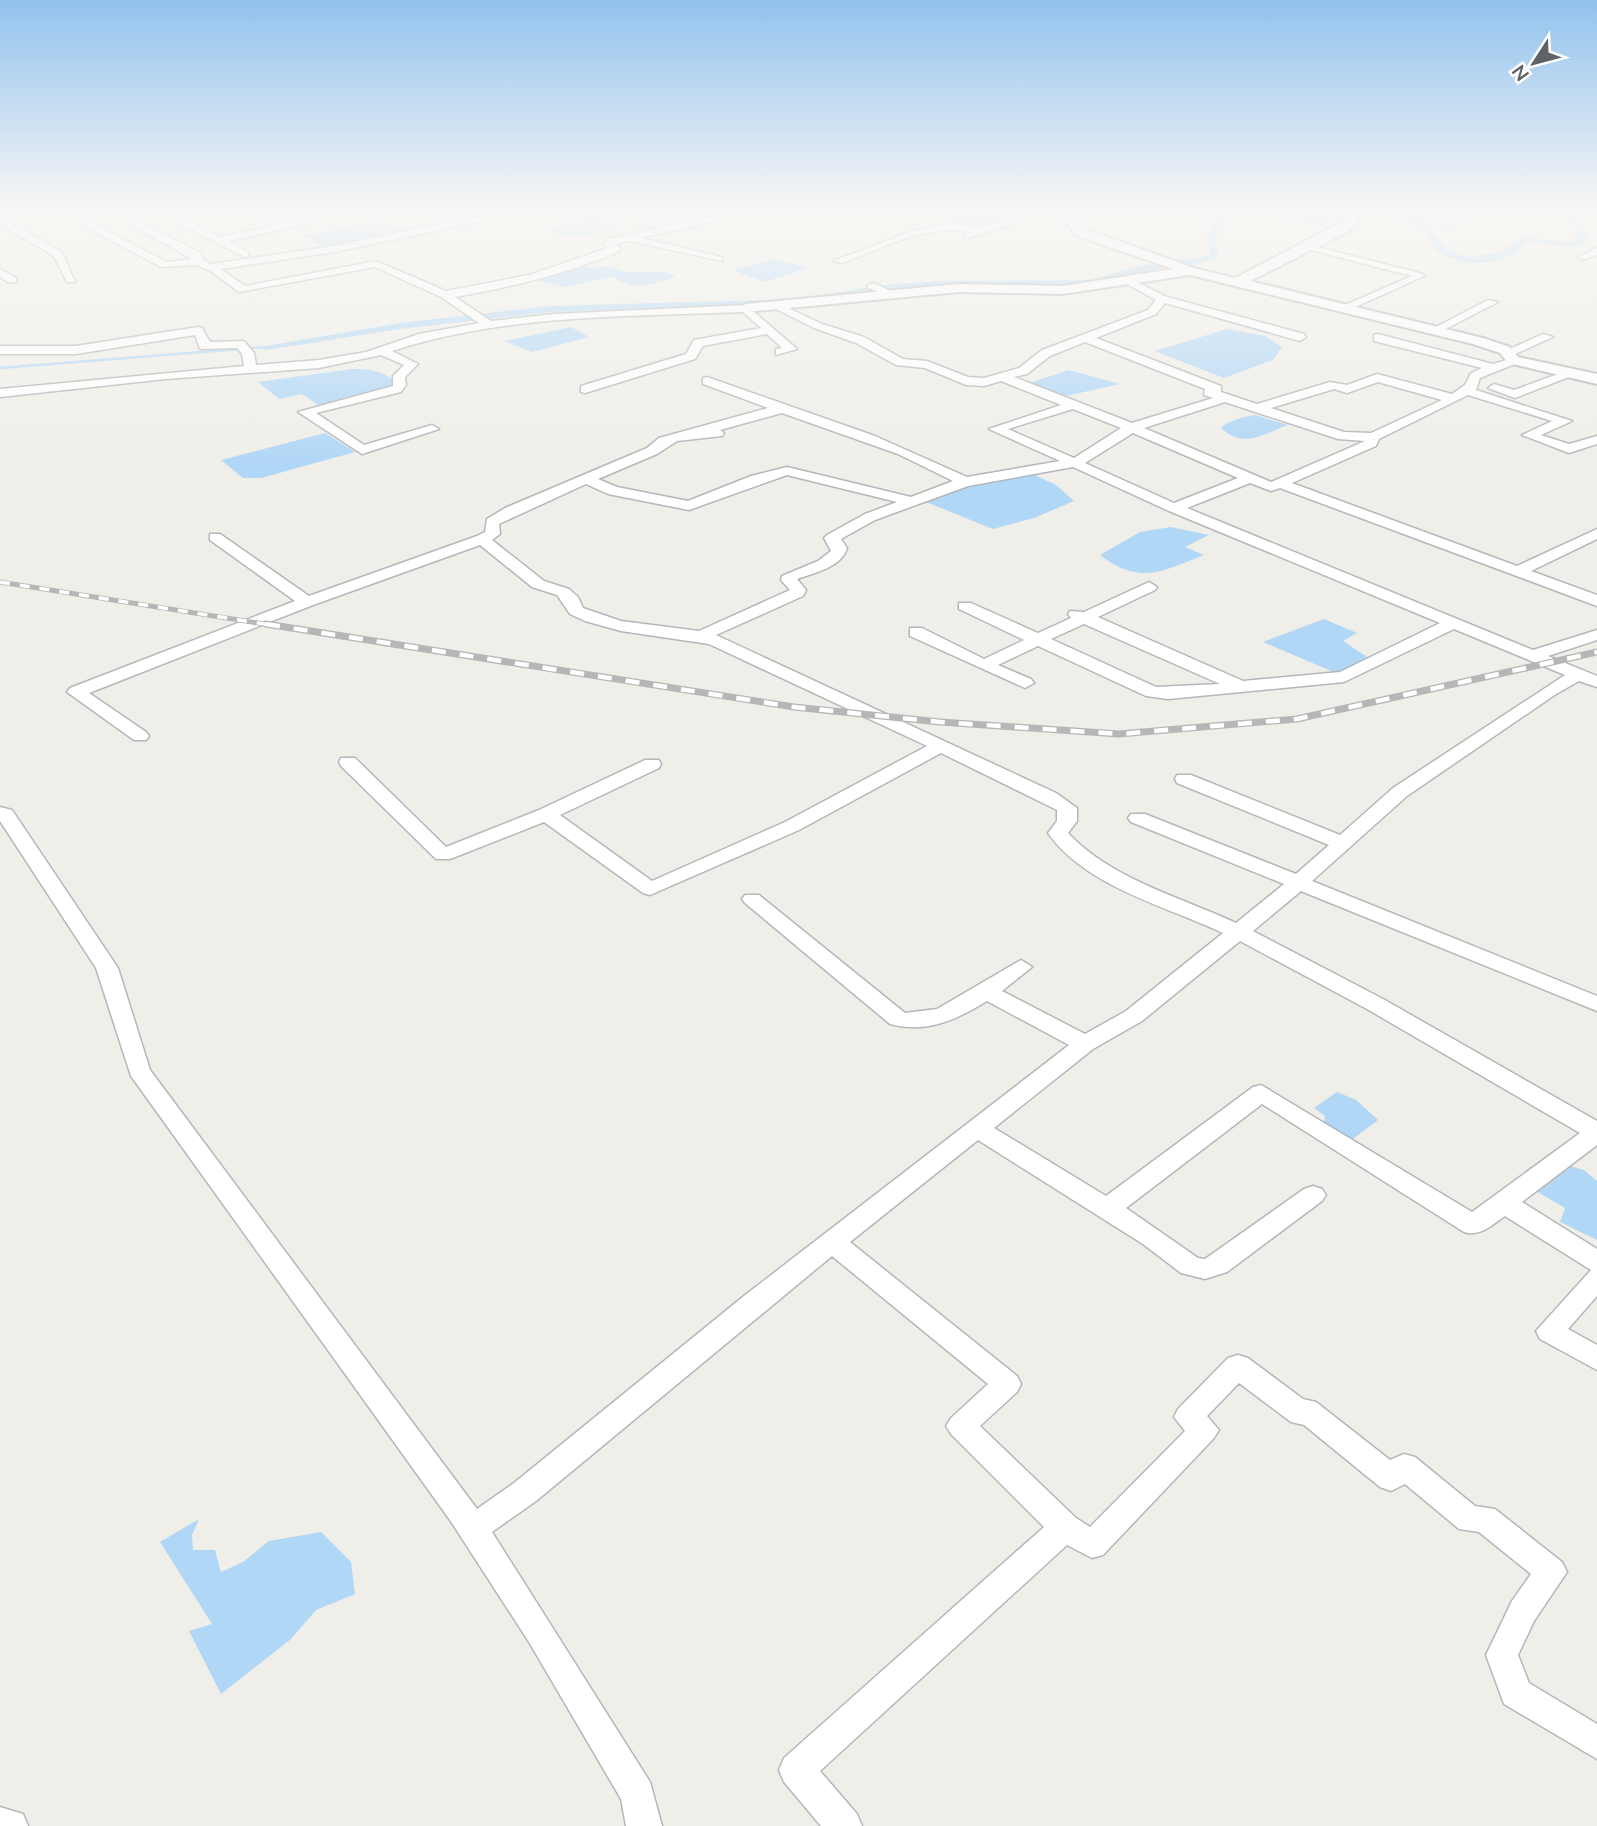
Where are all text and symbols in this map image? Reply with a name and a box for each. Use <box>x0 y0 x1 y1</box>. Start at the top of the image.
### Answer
north arrow <box>1499 28 1569 98</box>
text: N <box>1506 59 1536 86</box>

